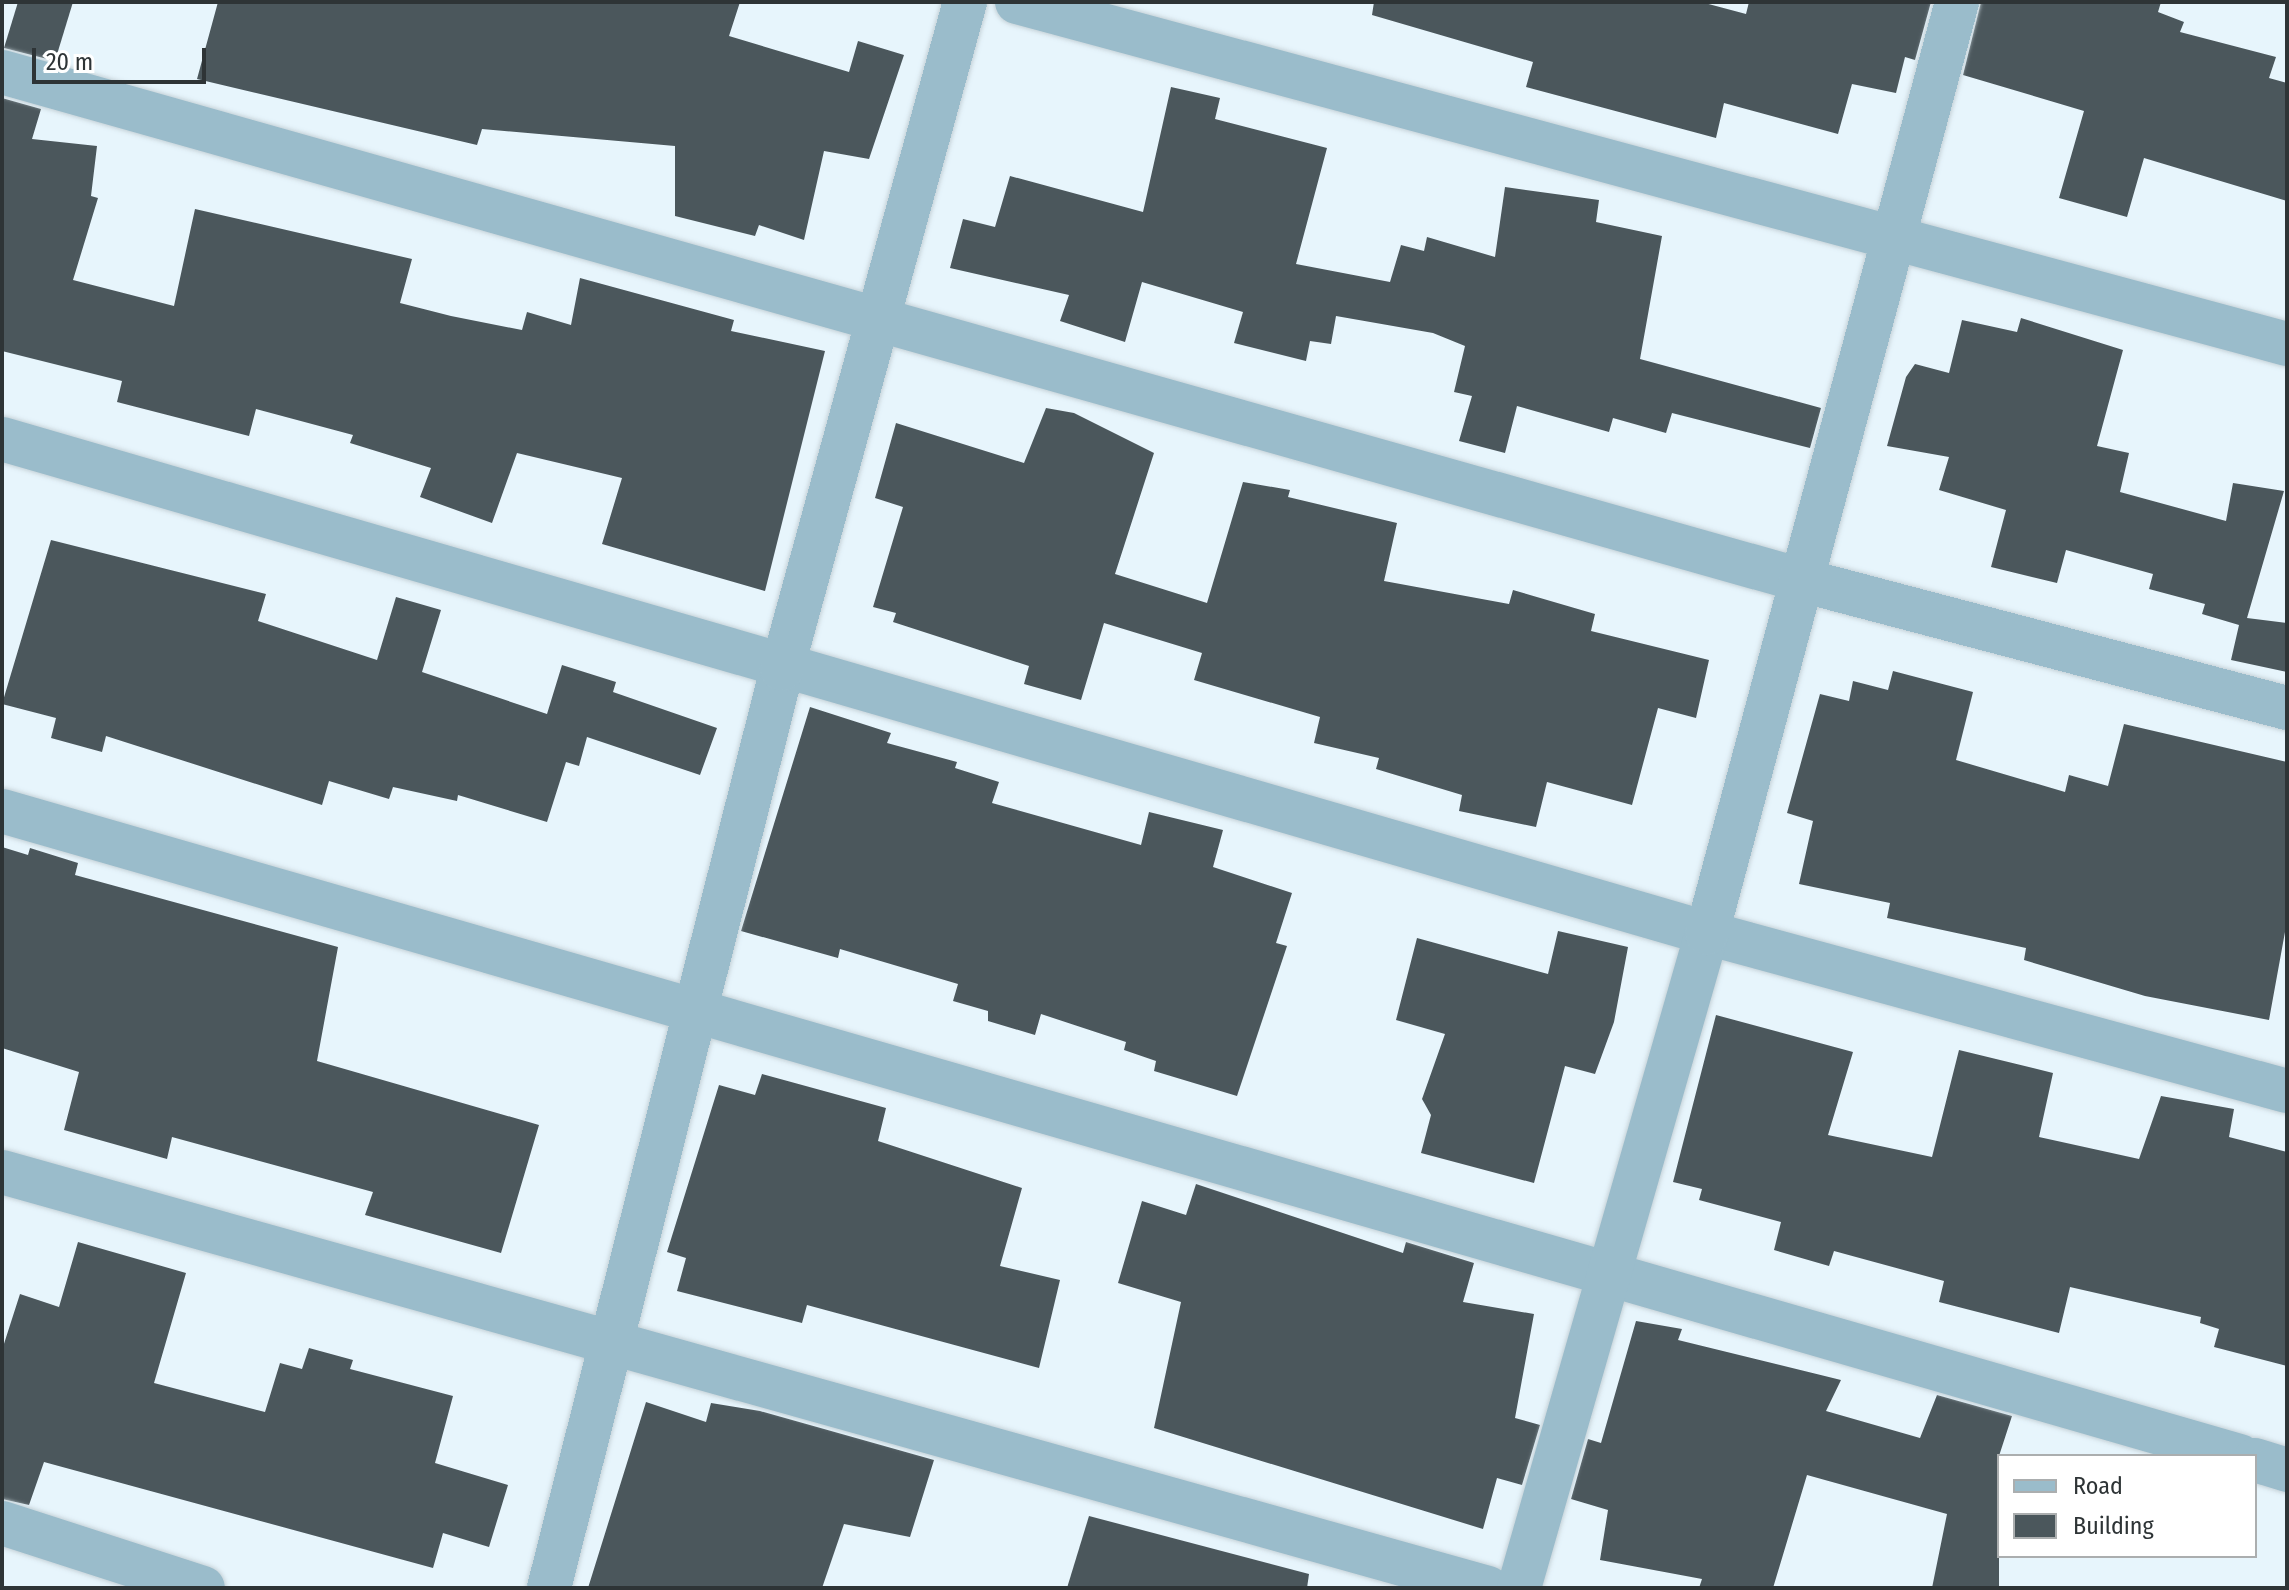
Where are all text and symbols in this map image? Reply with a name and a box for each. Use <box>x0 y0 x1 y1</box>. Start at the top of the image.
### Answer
scale bar <box>36 32 210 82</box>
text: 20 m <box>46 48 93 76</box>
legend <box>1997 1454 2257 1558</box>
text: Road <box>2073 1472 2123 1500</box>
text: Building <box>2073 1512 2154 1540</box>

